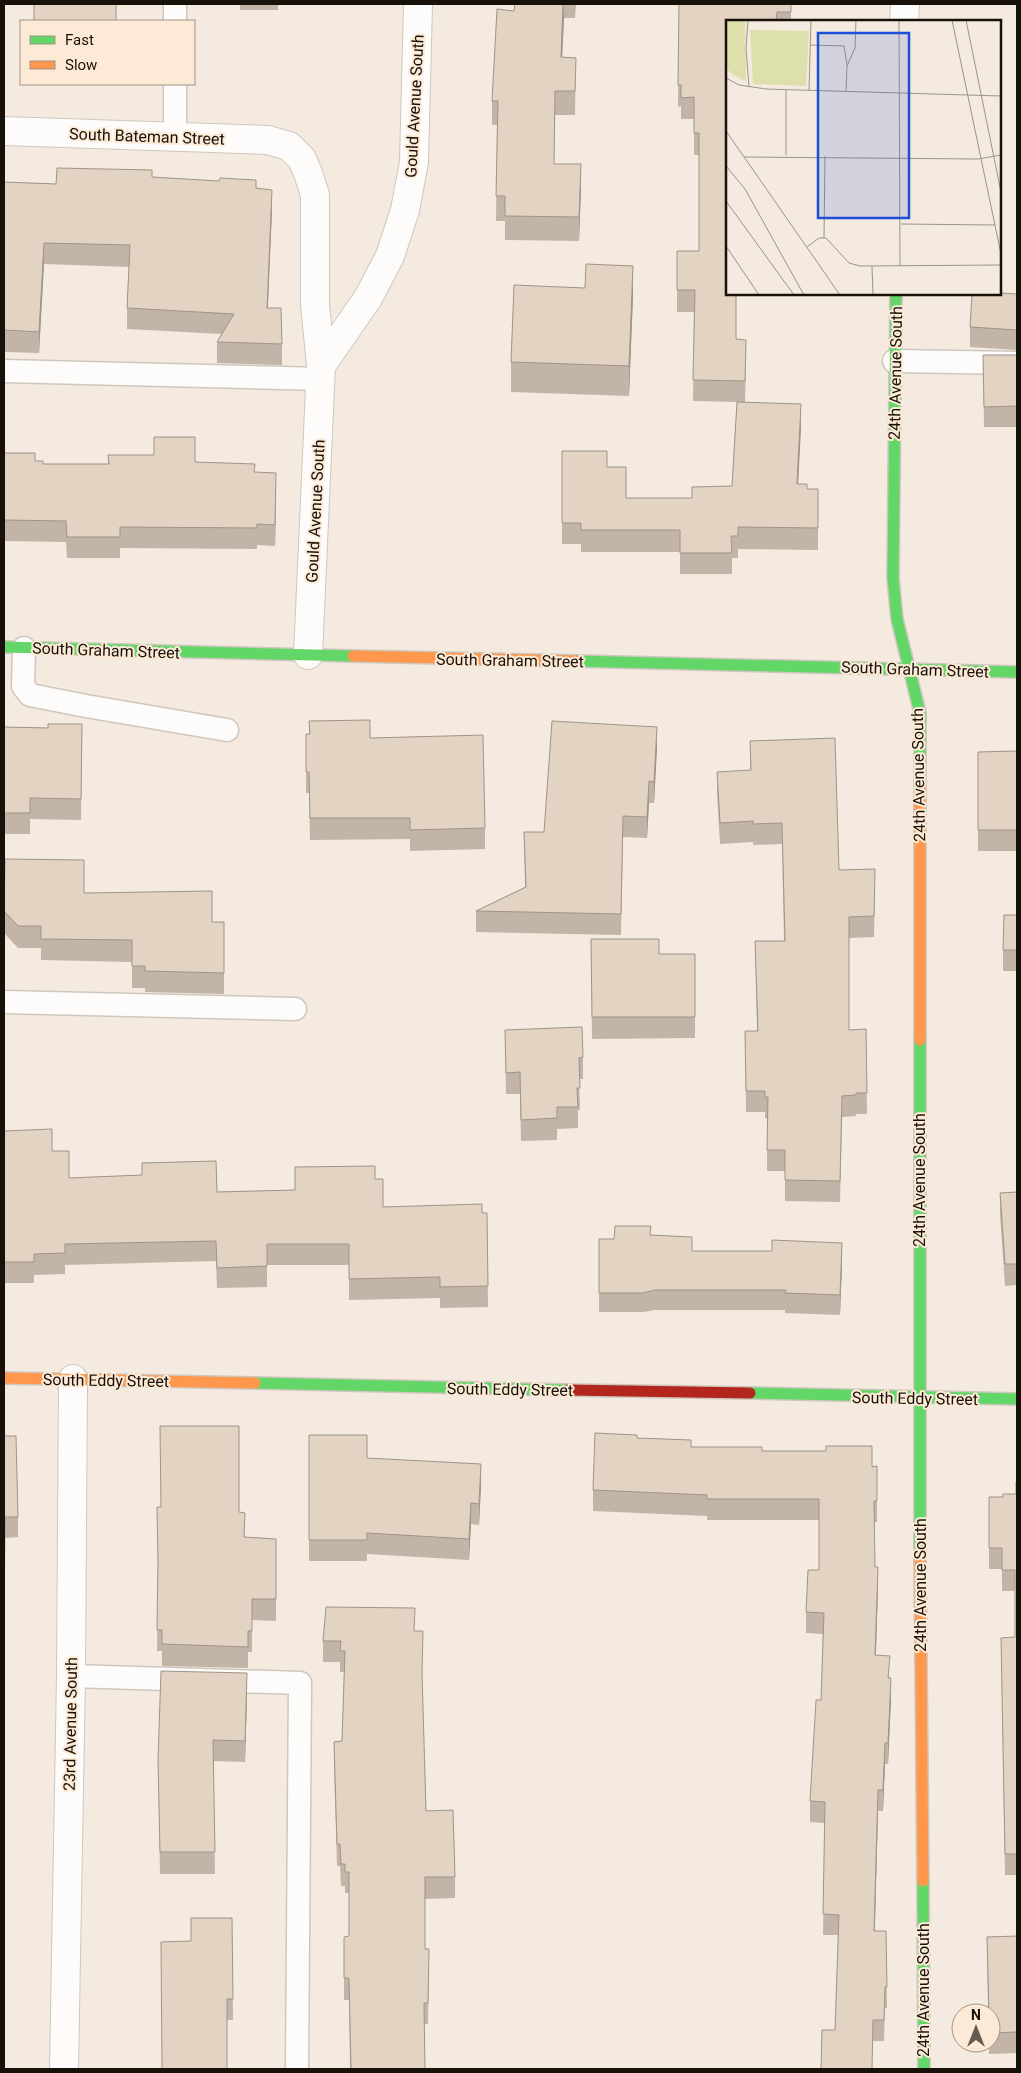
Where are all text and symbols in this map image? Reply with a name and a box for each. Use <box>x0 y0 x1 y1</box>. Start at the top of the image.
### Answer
legend <box>20 20 195 85</box>
inset map <box>726 20 1001 295</box>
text: Fast <box>65 31 94 49</box>
street label: Gould Avenue South <box>401 34 428 178</box>
text: Slow <box>65 56 97 74</box>
street label: South Bateman Street <box>69 124 225 149</box>
street label: 24th Avenue South <box>885 306 906 440</box>
street label: Gould Avenue South <box>302 439 329 583</box>
street label: South Graham Street <box>32 638 180 663</box>
street label: South Graham Street <box>436 650 584 671</box>
street label: South Graham Street <box>841 657 989 682</box>
street label: 24th Avenue South <box>908 708 929 842</box>
street label: 24th Avenue South <box>910 1113 929 1247</box>
street label: South Eddy Street <box>43 1370 169 1391</box>
street label: South Eddy Street <box>447 1379 573 1400</box>
street label: South Eddy Street <box>852 1388 978 1409</box>
street label: 24th Avenue South <box>911 1518 930 1652</box>
street label: 23rd Avenue South <box>60 1657 81 1791</box>
street label: 24th Avenue South <box>914 1923 933 2057</box>
north arrow <box>951 2003 1001 2053</box>
text: N <box>971 2007 981 2023</box>

